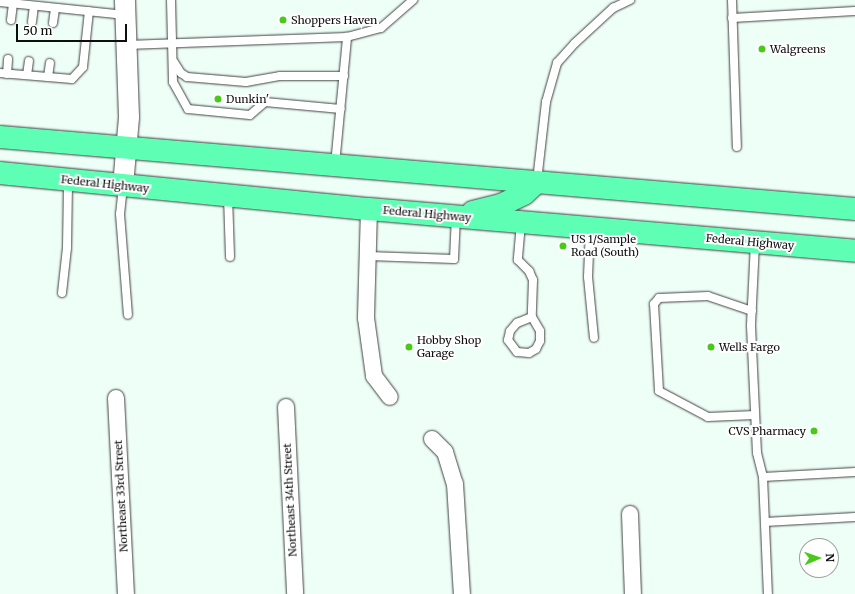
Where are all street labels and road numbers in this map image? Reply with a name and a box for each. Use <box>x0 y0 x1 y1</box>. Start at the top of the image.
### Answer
street label: Federal Highway <box>60 173 150 195</box>
street label: Federal Highway <box>382 204 472 224</box>
street label: Federal Highway <box>705 232 795 252</box>
street label: Northeast 33rd Street <box>111 440 131 552</box>
street label: Northeast 34th Street <box>280 443 300 557</box>

